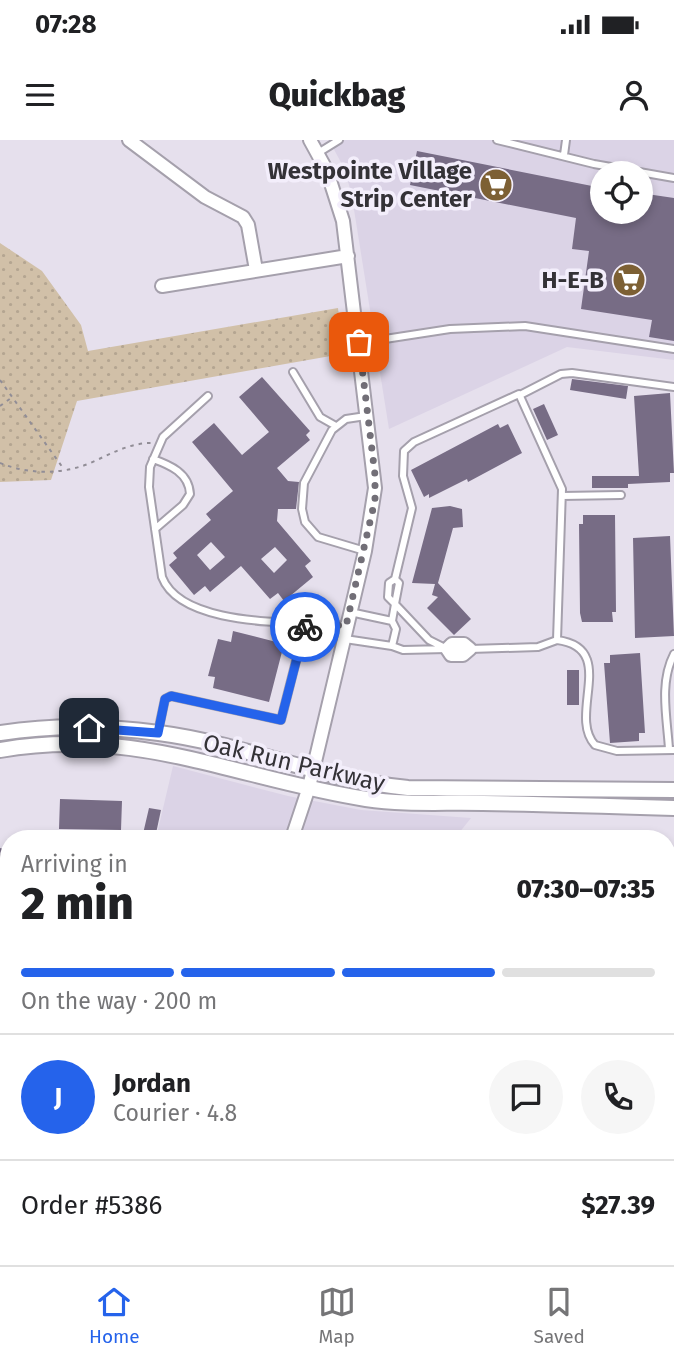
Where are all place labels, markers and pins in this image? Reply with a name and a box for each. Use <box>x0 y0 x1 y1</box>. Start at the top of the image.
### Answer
place label: Westpointe Village Strip Center <box>268 157 472 213</box>
supermarket icon: Westpointe Village Strip Center <box>477 166 515 204</box>
supermarket icon: H-E-B <box>610 261 648 299</box>
place label: H-E-B <box>542 266 604 294</box>
pin <box>329 312 389 372</box>
pin <box>59 698 119 758</box>

